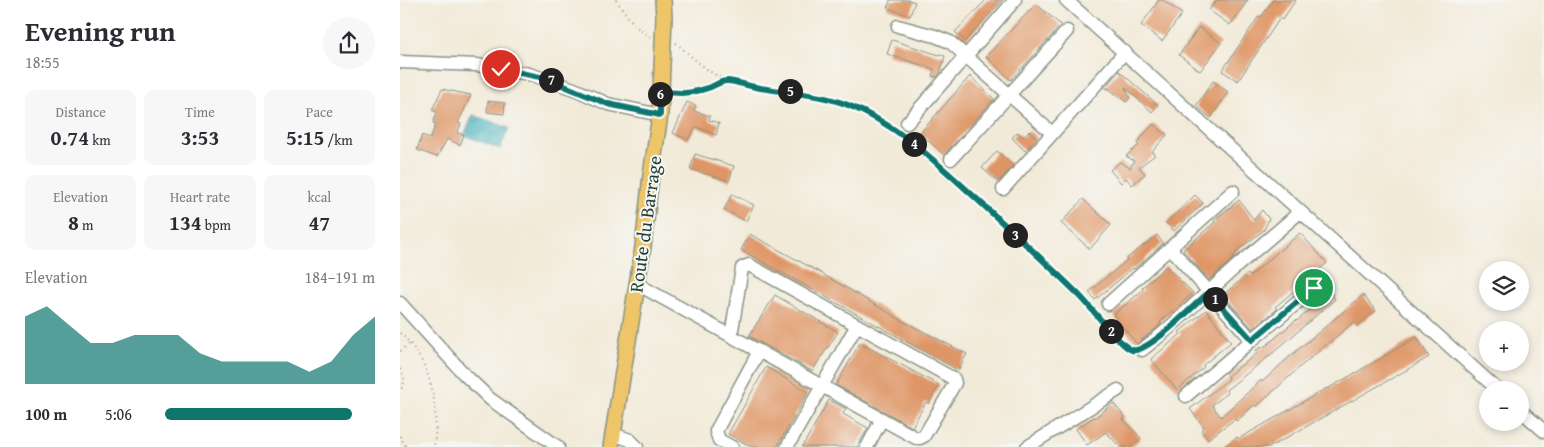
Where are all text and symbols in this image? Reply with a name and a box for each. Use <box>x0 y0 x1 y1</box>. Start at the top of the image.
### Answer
text: Evening run <box>25 10 176 51</box>
button: share <box>323 17 375 69</box>
pin <box>480 48 522 90</box>
text: 18:55 <box>25 50 60 74</box>
icon: check <box>487 55 515 83</box>
pin: 7 <box>538 68 564 92</box>
text: 7 <box>548 70 555 90</box>
pin: 5 <box>778 78 802 104</box>
text: 5 <box>787 81 794 101</box>
pin: 6 <box>648 82 672 106</box>
text: 6 <box>657 84 664 104</box>
text: Distance <box>56 102 106 122</box>
text: Time <box>185 102 215 122</box>
text: Pace <box>306 102 333 122</box>
text: 0.74 <box>51 122 89 153</box>
text: 3:53 <box>181 122 219 153</box>
text: 5:15 <box>286 122 325 153</box>
text: km <box>89 130 111 150</box>
text: /km <box>325 130 353 150</box>
pin: 4 <box>902 132 926 156</box>
text: 4 <box>911 134 918 154</box>
street label: Route du Barrage <box>622 154 668 294</box>
text: Elevation <box>53 187 108 207</box>
text: Heart rate <box>170 187 230 207</box>
text: kcal <box>307 187 331 207</box>
text: 8 <box>68 207 79 238</box>
text: 134 <box>169 207 202 238</box>
text: 47 <box>308 207 330 238</box>
text: m <box>79 215 93 235</box>
text: bpm <box>202 215 231 235</box>
pin: 3 <box>1002 222 1028 248</box>
text: 3 <box>1012 225 1019 245</box>
map controls <box>1479 261 1529 431</box>
button: layers <box>1479 261 1529 311</box>
text: Elevation <box>25 265 88 289</box>
text: 184–191 m <box>305 265 375 289</box>
pin <box>1293 267 1335 309</box>
icon: arrive <box>1300 274 1328 302</box>
pin: 1 <box>1202 286 1228 312</box>
text: 1 <box>1212 289 1219 309</box>
pin: 2 <box>1098 318 1124 344</box>
text: 2 <box>1108 321 1115 341</box>
button: + <box>1479 321 1529 371</box>
button: − <box>1479 381 1529 431</box>
text: 100 m <box>25 402 67 426</box>
text: 5:06 <box>105 402 132 426</box>

